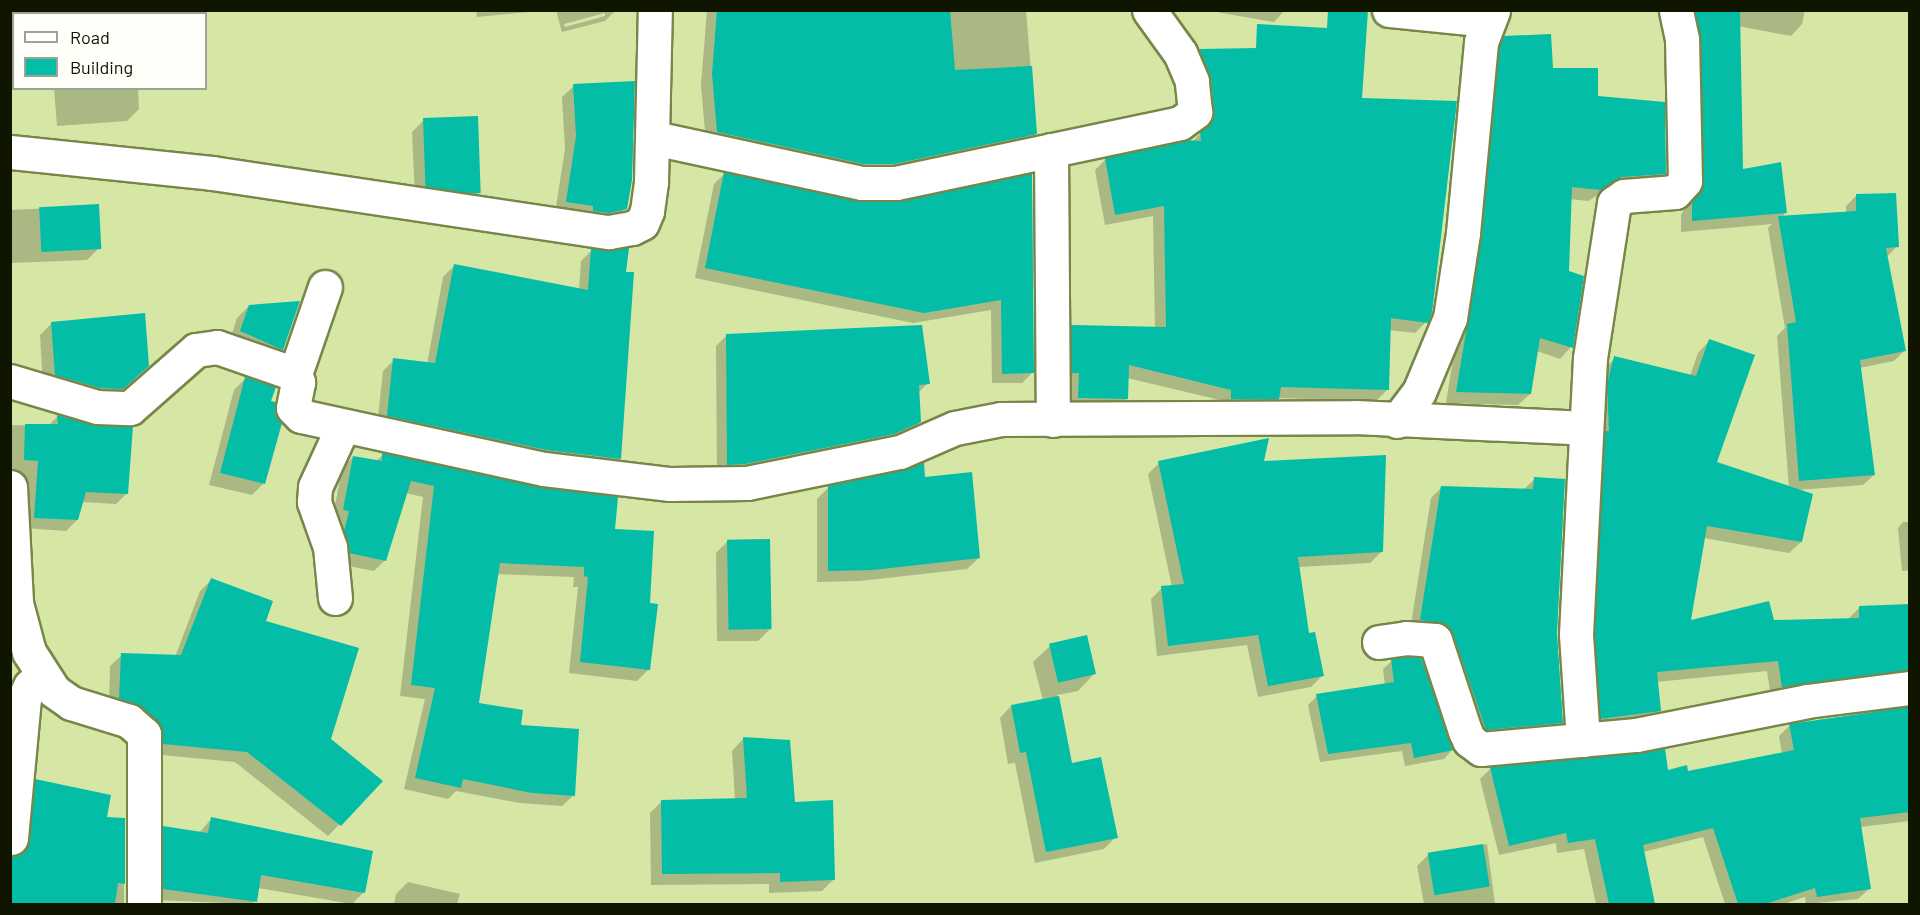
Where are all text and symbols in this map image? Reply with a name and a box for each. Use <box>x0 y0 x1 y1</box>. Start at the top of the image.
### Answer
legend <box>12 12 207 90</box>
text: Road <box>70 26 110 48</box>
text: Building <box>70 56 133 78</box>

